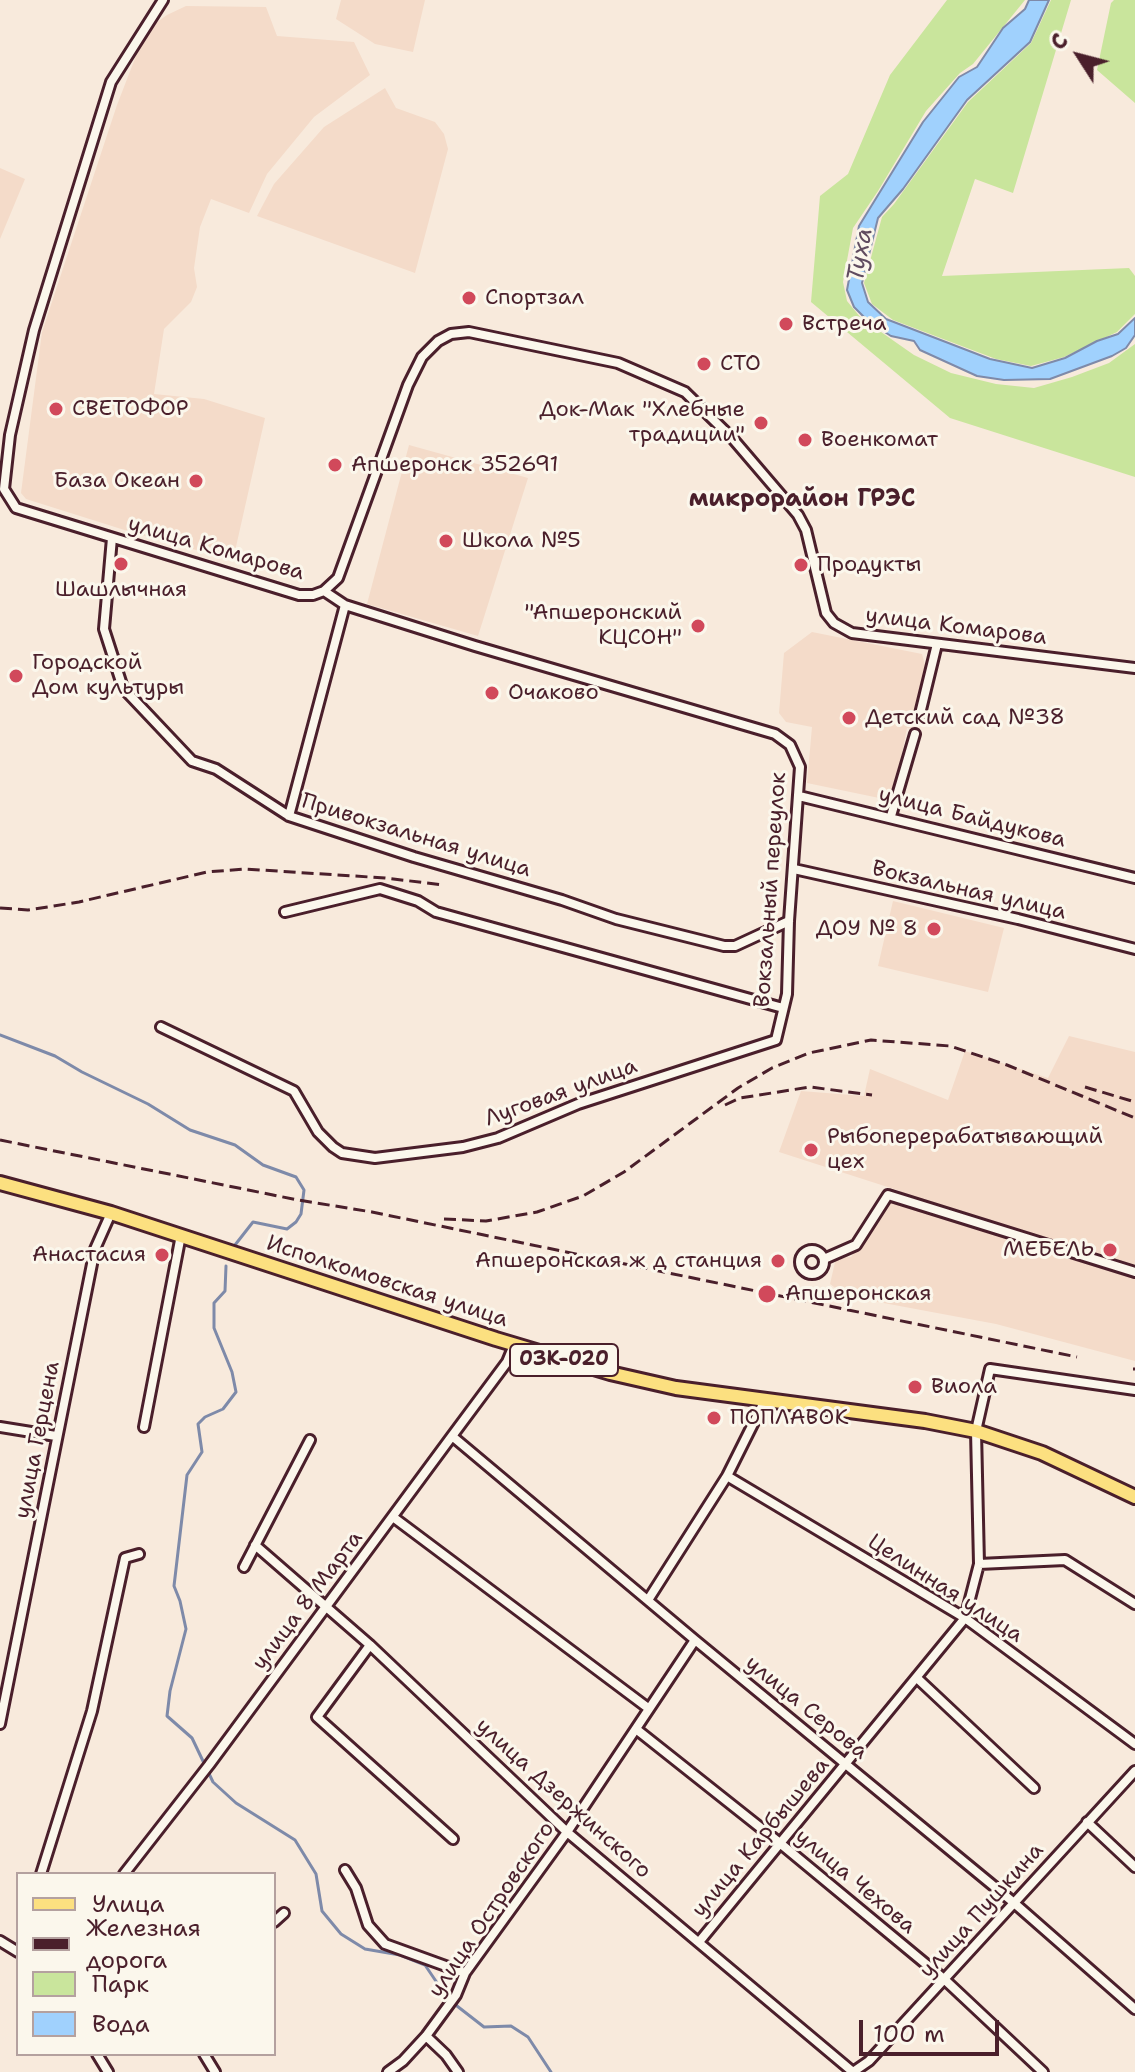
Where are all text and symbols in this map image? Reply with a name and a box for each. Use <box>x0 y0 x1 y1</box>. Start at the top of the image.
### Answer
north arrow <box>1039 16 1119 96</box>
text: С <box>1043 28 1075 56</box>
water label: Туха <box>842 226 880 284</box>
place label: Спортзал <box>485 285 584 311</box>
marker: Спортзал <box>460 289 478 307</box>
place label: Встреча <box>802 311 886 337</box>
marker: Встреча <box>777 315 795 333</box>
place label: СТО <box>720 351 761 377</box>
marker: СТО <box>695 355 713 373</box>
place label: СВЕТОФОР <box>72 396 189 422</box>
place label: Док-Мак "Хлебные традиции" <box>539 397 745 448</box>
marker: СВЕТОФОР <box>47 400 65 418</box>
marker: Док-Мак "Хлебные традиции" <box>752 414 770 432</box>
place label: Военкомат <box>821 427 938 453</box>
marker: Военкомат <box>796 431 814 449</box>
place label: Апшеронск 352691 <box>351 452 559 478</box>
marker: Апшеронск 352691 <box>326 456 344 474</box>
place label: База Океан <box>54 468 180 494</box>
marker: База Океан <box>187 472 205 490</box>
district label: микрорайон ГРЭС <box>689 486 915 514</box>
street label: улица Комарова <box>125 511 307 587</box>
place label: Школа №5 <box>462 528 581 554</box>
marker: Школа №5 <box>437 532 455 550</box>
place label: Продукты <box>817 552 922 578</box>
marker: Шашлычная <box>112 555 130 573</box>
marker: Продукты <box>792 556 810 574</box>
place label: Шашлычная <box>55 577 187 603</box>
place label: "Апшеронский КЦСОН" <box>524 600 682 652</box>
street label: улица Комарова <box>864 603 1048 651</box>
marker: "Апшеронский КЦСОН" <box>689 617 707 635</box>
place label: Городской Дом культуры <box>32 650 184 702</box>
marker: Городской Дом культуры <box>7 667 25 685</box>
place label: Очаково <box>508 680 599 706</box>
marker: Очаково <box>483 684 501 702</box>
place label: Детский сад №38 <box>865 705 1065 731</box>
marker: Детский сад №38 <box>840 709 858 727</box>
street label: Вокзальный переулок <box>750 771 792 1009</box>
street label: улица Байдукова <box>876 782 1068 854</box>
street label: Привокзальная улица <box>298 788 534 884</box>
street label: Вокзальная улица <box>869 856 1069 926</box>
place label: ДОУ № 8 <box>816 916 918 942</box>
marker: ДОУ № 8 <box>925 920 943 938</box>
street label: Луговая улица <box>481 1053 641 1133</box>
place label: Рыбоперерабатывающий цех <box>827 1124 1103 1176</box>
marker: Рыбоперерабатывающий цех <box>802 1141 820 1159</box>
street label: Исполкомовская улица <box>263 1230 511 1334</box>
place label: МЕБЕЛЬ <box>1003 1237 1094 1263</box>
marker: МЕБЕЛЬ <box>1101 1241 1119 1259</box>
place label: Анастасия <box>32 1242 146 1268</box>
marker: Анастасия <box>153 1246 171 1264</box>
place label: Апшеронская ж д станция <box>475 1248 762 1274</box>
marker: Апшеронская ж д станция <box>769 1252 787 1270</box>
place label: Апшеронская <box>785 1281 932 1307</box>
marker: Апшеронская <box>756 1283 778 1305</box>
road number: 03К-020 <box>510 1344 618 1376</box>
street label: улица Герцена <box>10 1359 66 1521</box>
place label: Виола <box>931 1374 997 1400</box>
marker: Виола <box>906 1378 924 1396</box>
place label: ПОПЛАВОК <box>730 1405 849 1431</box>
marker: ПОПЛАВОК <box>705 1409 723 1427</box>
street label: улица 8 Марта <box>247 1526 369 1676</box>
street label: Целинная улица <box>862 1529 1028 1649</box>
street label: улица Серова <box>739 1650 873 1766</box>
street label: улица Дзержинского <box>470 1713 656 1885</box>
street label: улица Карбышева <box>687 1753 835 1923</box>
street label: улица Островского <box>423 1817 561 2003</box>
street label: улица Чехова <box>789 1824 921 1940</box>
street label: улица Пушкина <box>914 1838 1050 1984</box>
legend <box>16 1872 276 2056</box>
text: Улица <box>92 1888 165 1920</box>
text: Железная дорога <box>86 1912 201 1976</box>
text: Парк <box>92 1968 149 2000</box>
scale bar <box>863 2004 1003 2054</box>
text: Вода <box>92 2008 150 2040</box>
text: 100 m <box>873 2018 945 2050</box>

